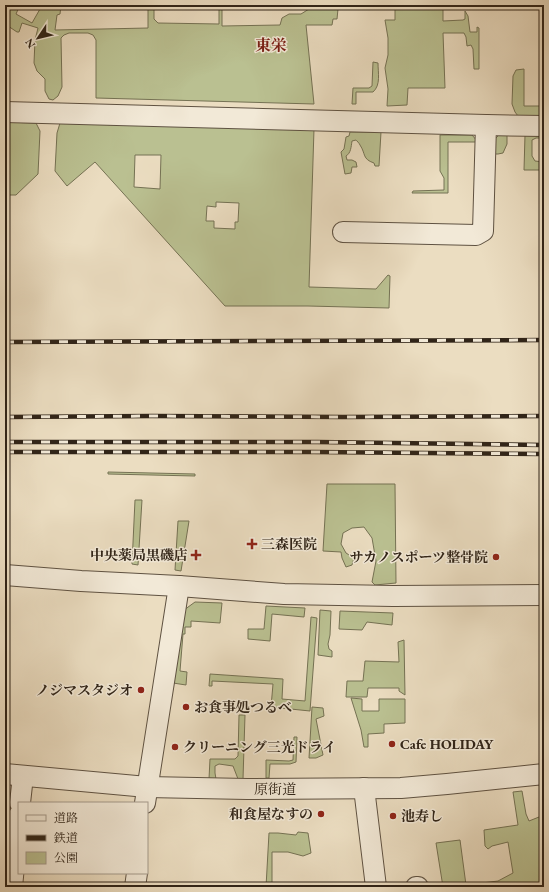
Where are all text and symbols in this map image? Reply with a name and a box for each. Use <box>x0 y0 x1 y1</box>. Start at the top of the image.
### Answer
north arrow <box>18 18 58 58</box>
district label: 東栄 <box>255 35 287 56</box>
text: N <box>21 36 38 51</box>
place label: 三森医院 <box>261 535 317 553</box>
marker: 三森医院 <box>246 538 258 550</box>
place label: 中央薬局黒磯店 <box>90 546 188 564</box>
place label: サカノスポーツ整骨院 <box>349 548 488 566</box>
marker: 中央薬局黒磯店 <box>191 550 201 560</box>
marker: サカノスポーツ整骨院 <box>491 552 501 562</box>
place label: ノジマスタジオ <box>36 681 133 699</box>
marker: ノジマスタジオ <box>136 685 146 695</box>
place label: お食事処つるべ <box>194 698 292 716</box>
marker: お食事処つるべ <box>181 702 191 712</box>
place label: Cafe HOLIDAY <box>400 735 494 753</box>
place label: クリーニング三光ドライ <box>183 738 336 756</box>
marker: Cafe HOLIDAY <box>387 739 397 749</box>
marker: クリーニング三光ドライ <box>170 742 180 752</box>
street label: 原街道 <box>254 780 296 798</box>
legend <box>18 802 148 874</box>
place label: 和食屋なすの <box>229 805 313 823</box>
place label: 池寿し <box>401 807 443 825</box>
marker: 和食屋なすの <box>316 809 326 819</box>
text: 道路 <box>54 810 78 826</box>
marker: 池寿し <box>388 811 398 821</box>
text: 鉄道 <box>53 830 78 846</box>
text: 公園 <box>54 850 78 866</box>

